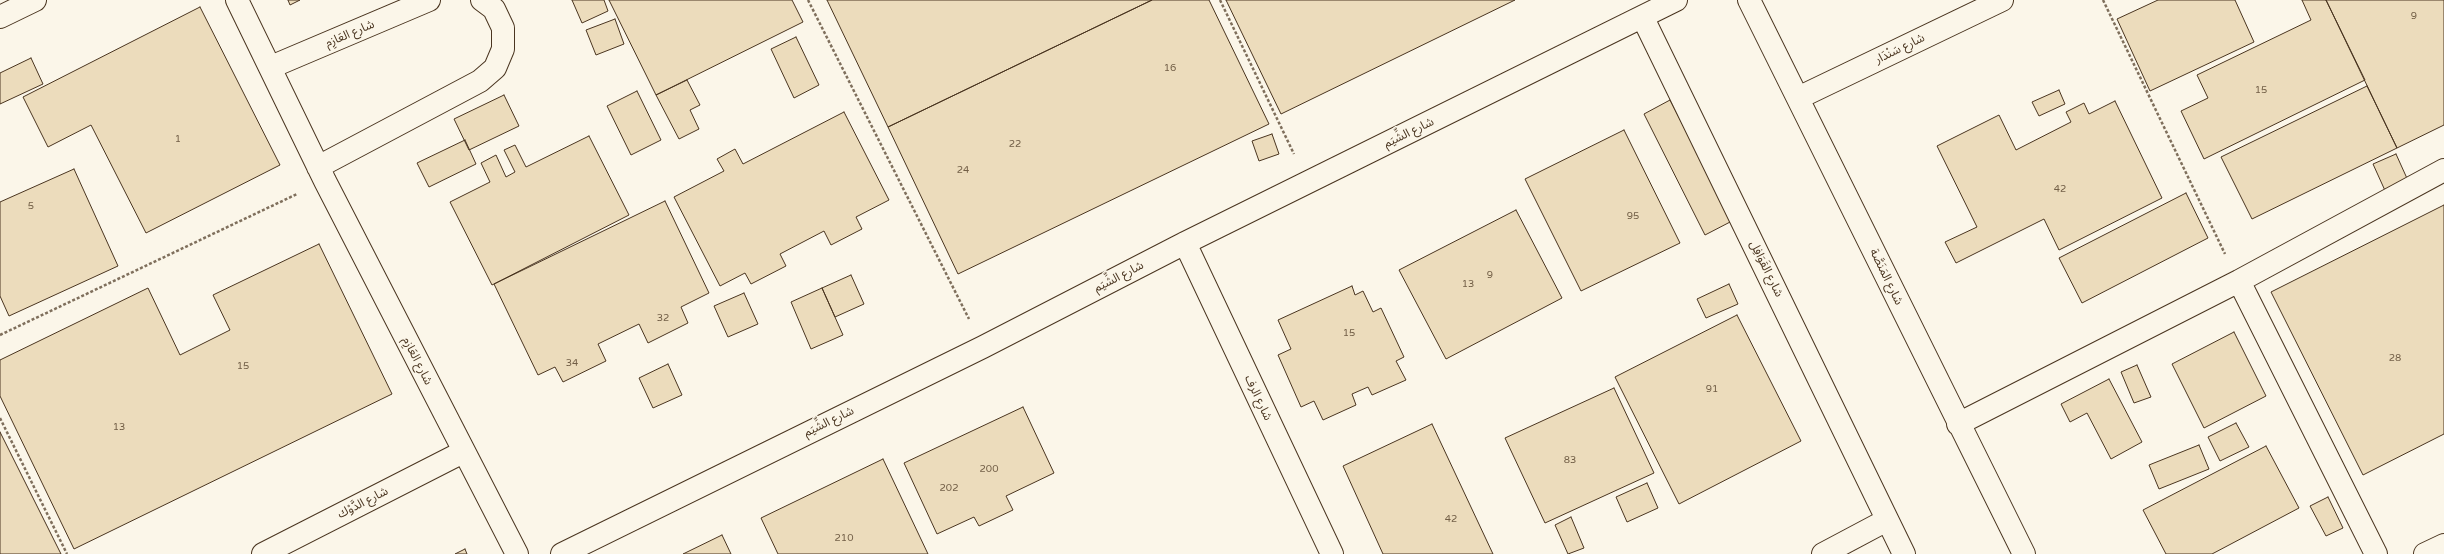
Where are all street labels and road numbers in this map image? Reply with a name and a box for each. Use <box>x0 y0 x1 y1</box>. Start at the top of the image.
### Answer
street label: شارع العَازِم <box>323 17 377 51</box>
street label: شارع سَنْدَار <box>1873 31 1927 67</box>
street label: شارع الشِّيَم <box>1382 115 1436 151</box>
street label: شارع القَوَافِل <box>1746 238 1786 300</box>
street label: شارع المَنَصَّة <box>1866 247 1906 307</box>
street label: شارع الشِّيَم <box>1092 258 1146 296</box>
street label: شارع العَازِم <box>399 335 435 387</box>
street label: شارع الرف <box>1241 373 1275 423</box>
street label: شارع الشِّيَم <box>802 404 856 440</box>
street label: شارع الدَّوْك <box>335 484 391 522</box>

